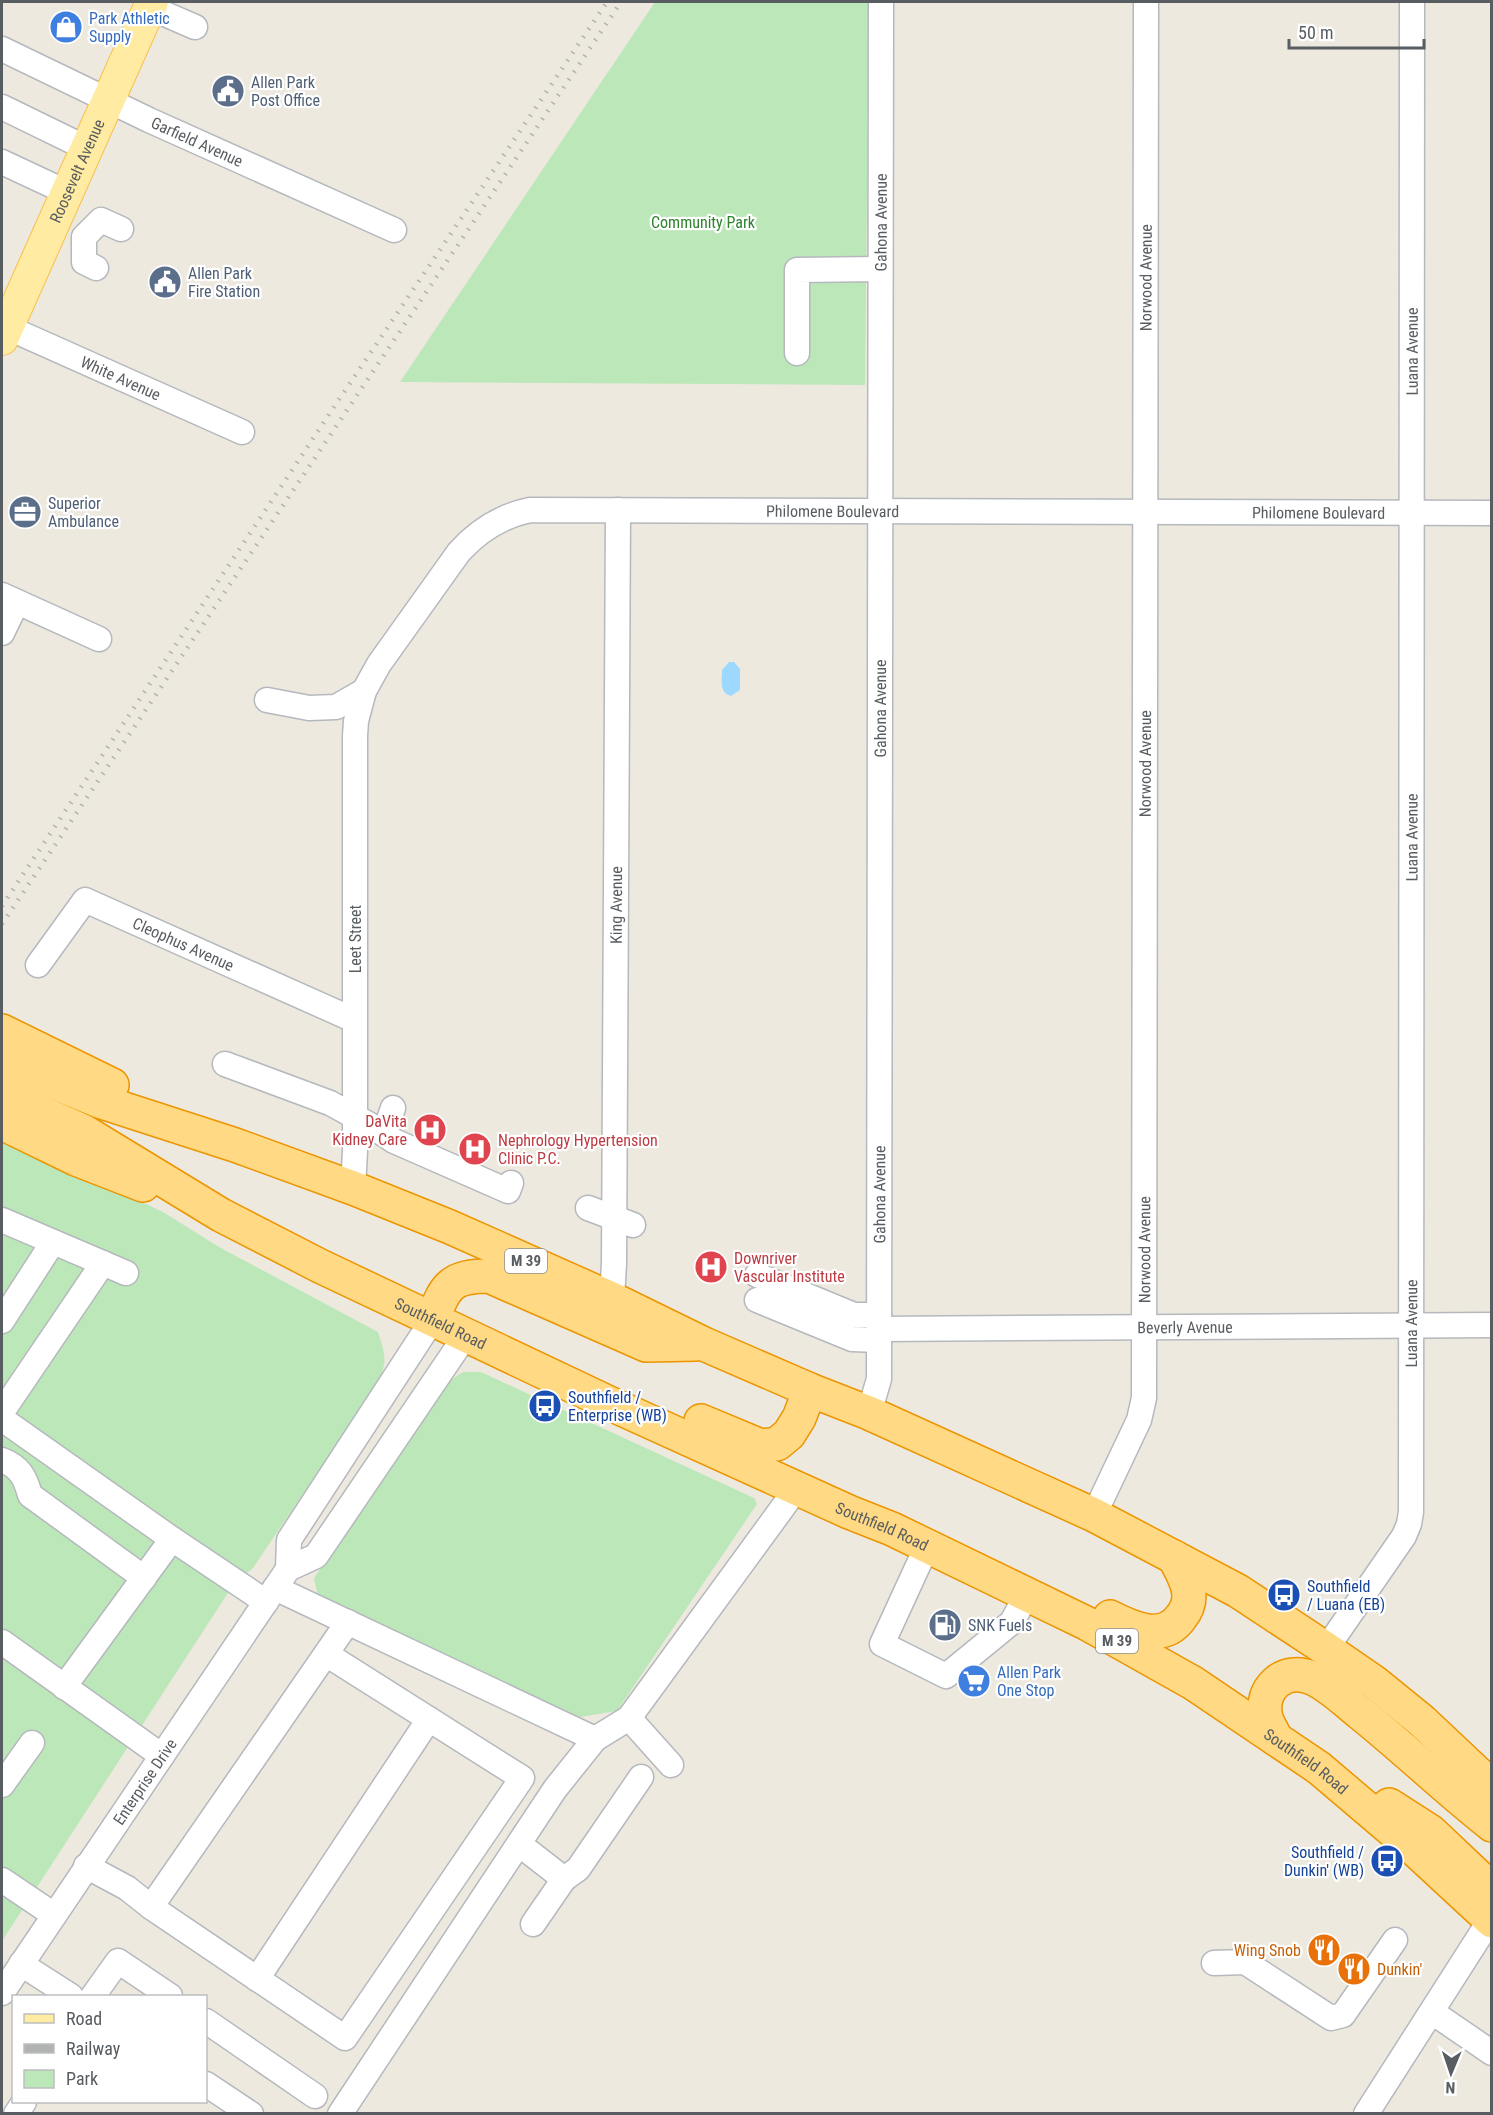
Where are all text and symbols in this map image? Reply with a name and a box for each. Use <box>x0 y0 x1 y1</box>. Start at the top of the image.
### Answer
shop icon: Park Athletic Supply <box>48 9 84 45</box>
place label: Park Athletic Supply <box>89 9 170 46</box>
scale bar <box>1289 12 1424 50</box>
text: 50 m <box>1298 22 1333 43</box>
public building icon: Allen Park Post Office <box>210 73 246 109</box>
place label: Allen Park Post Office <box>251 73 320 110</box>
street label: Garfield Avenue <box>148 113 246 171</box>
street label: Roosevelt Avenue <box>46 116 109 226</box>
street label: Gahona Avenue <box>872 173 891 271</box>
park label: Community Park <box>651 213 756 232</box>
street label: Norwood Avenue <box>1137 224 1156 331</box>
public building icon: Allen Park Fire Station <box>147 264 183 300</box>
place label: Allen Park Fire Station <box>188 264 260 301</box>
street label: Luana Avenue <box>1403 308 1422 395</box>
street label: White Avenue <box>78 352 163 404</box>
office icon: Superior Ambulance <box>7 494 43 530</box>
place label: Superior Ambulance <box>48 494 119 531</box>
street label: Philomene Boulevard <box>766 502 899 521</box>
street label: Philomene Boulevard <box>1252 503 1385 523</box>
street label: Gahona Avenue <box>871 659 890 757</box>
street label: Norwood Avenue <box>1136 710 1155 817</box>
street label: Luana Avenue <box>1402 794 1421 881</box>
street label: King Avenue <box>607 866 626 944</box>
street label: Leet Street <box>346 904 365 973</box>
street label: Cleophus Avenue <box>130 914 237 975</box>
place label: DaVita Kidney Care <box>332 1112 407 1149</box>
hospital icon: DaVita Kidney Care <box>412 1112 448 1148</box>
hospital icon: Nephrology Hypertension Clinic P.C. <box>457 1131 493 1167</box>
place label: Nephrology Hypertension Clinic P.C. <box>498 1131 658 1168</box>
street label: Gahona Avenue <box>870 1145 889 1243</box>
street label: Norwood Avenue <box>1135 1196 1154 1303</box>
road number: M 39 <box>505 1249 547 1273</box>
hospital icon: Downriver Vascular Institute <box>693 1249 729 1285</box>
place label: Downriver Vascular Institute <box>734 1249 845 1286</box>
street label: Luana Avenue <box>1402 1280 1421 1367</box>
street label: Southfield Road <box>391 1294 489 1353</box>
street label: Beverly Avenue <box>1137 1318 1233 1337</box>
bus stop icon: Southfield / Enterprise (WB) <box>527 1388 563 1424</box>
place label: Southfield / Enterprise (WB) <box>568 1388 667 1425</box>
street label: Southfield Road <box>832 1498 931 1555</box>
bus stop icon: Southfield / Luana (EB) <box>1266 1577 1302 1613</box>
place label: Southfield / Luana (EB) <box>1307 1577 1385 1614</box>
fuel station icon: SNK Fuels <box>927 1607 963 1643</box>
place label: SNK Fuels <box>968 1616 1032 1635</box>
road number: M 39 <box>1096 1629 1138 1653</box>
supermarket icon: Allen Park One Stop <box>956 1663 992 1699</box>
place label: Allen Park One Stop <box>997 1663 1062 1700</box>
street label: Southfield Road <box>1260 1725 1352 1798</box>
street label: Enterprise Drive <box>109 1735 181 1828</box>
place label: Southfield / Dunkin' (WB) <box>1284 1843 1364 1880</box>
bus stop icon: Southfield / Dunkin' (WB) <box>1369 1843 1405 1879</box>
restaurant icon: Wing Snob <box>1306 1932 1342 1968</box>
place label: Wing Snob <box>1234 1941 1301 1960</box>
restaurant icon: Dunkin' <box>1336 1951 1372 1987</box>
place label: Dunkin' <box>1377 1960 1422 1979</box>
legend <box>12 1995 207 2103</box>
text: Road <box>66 2008 102 2029</box>
text: Railway <box>66 2038 121 2059</box>
north arrow <box>1421 2043 1481 2103</box>
text: Park <box>66 2068 98 2089</box>
text: N <box>1445 2078 1456 2097</box>

